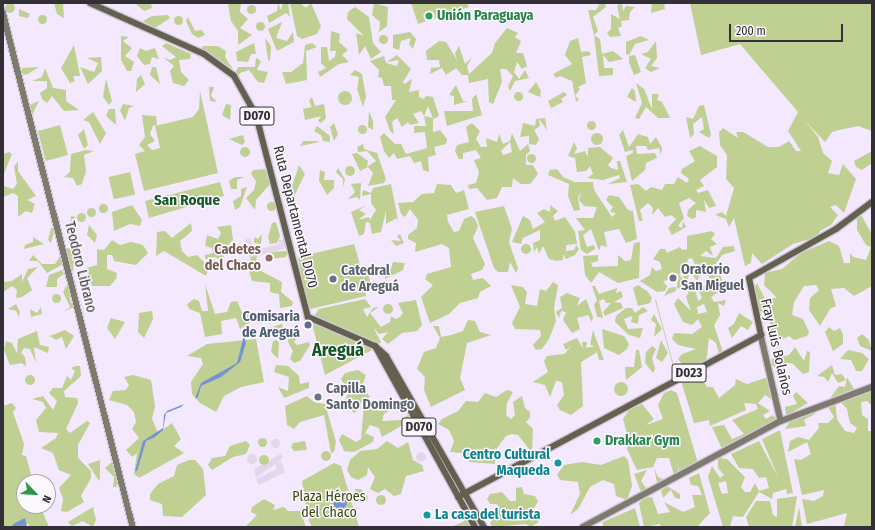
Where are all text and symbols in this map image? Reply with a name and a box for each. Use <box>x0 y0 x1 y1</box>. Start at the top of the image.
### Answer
place label: Unión Paraguaya <box>437 8 534 24</box>
marker: Unión Paraguaya <box>424 11 434 21</box>
scale bar <box>731 16 845 42</box>
text: 200 m <box>736 24 766 38</box>
road number: D070 <box>239 105 275 127</box>
street label: Ruta Departamental D070 <box>269 144 321 290</box>
district label: San Roque <box>154 192 220 210</box>
street label: Teodoro Librano <box>61 220 99 314</box>
place label: Cadetes del Chaco <box>205 242 261 274</box>
marker: Cadetes del Chaco <box>264 253 274 263</box>
place label: Oratorio San Miguel <box>681 262 744 294</box>
place label: Catedral de Areguá <box>341 263 399 296</box>
marker: Oratorio San Miguel <box>668 273 678 283</box>
marker: Catedral de Areguá <box>328 274 338 284</box>
street label: Fray Luis Bolaños <box>757 297 795 397</box>
place label: Comisaria de Areguá <box>242 309 300 342</box>
marker: Comisaria de Areguá <box>303 320 313 330</box>
district label: Areguá <box>312 339 364 361</box>
road number: D023 <box>671 362 707 384</box>
place label: Capilla Santo Domingo <box>326 381 414 414</box>
marker: Capilla Santo Domingo <box>313 392 323 402</box>
road number: D070 <box>401 416 437 438</box>
place label: Drakkar Gym <box>605 433 680 449</box>
marker: Drakkar Gym <box>592 436 602 446</box>
place label: Centro Cultural Maqueda <box>463 447 550 480</box>
marker: Centro Cultural Maqueda <box>553 458 563 468</box>
north arrow <box>16 474 56 514</box>
park label: Plaza Héroes del Chaco <box>292 489 366 522</box>
text: N <box>39 493 54 505</box>
place label: La casa del turista <box>435 507 540 523</box>
marker: La casa del turista <box>422 510 432 520</box>

